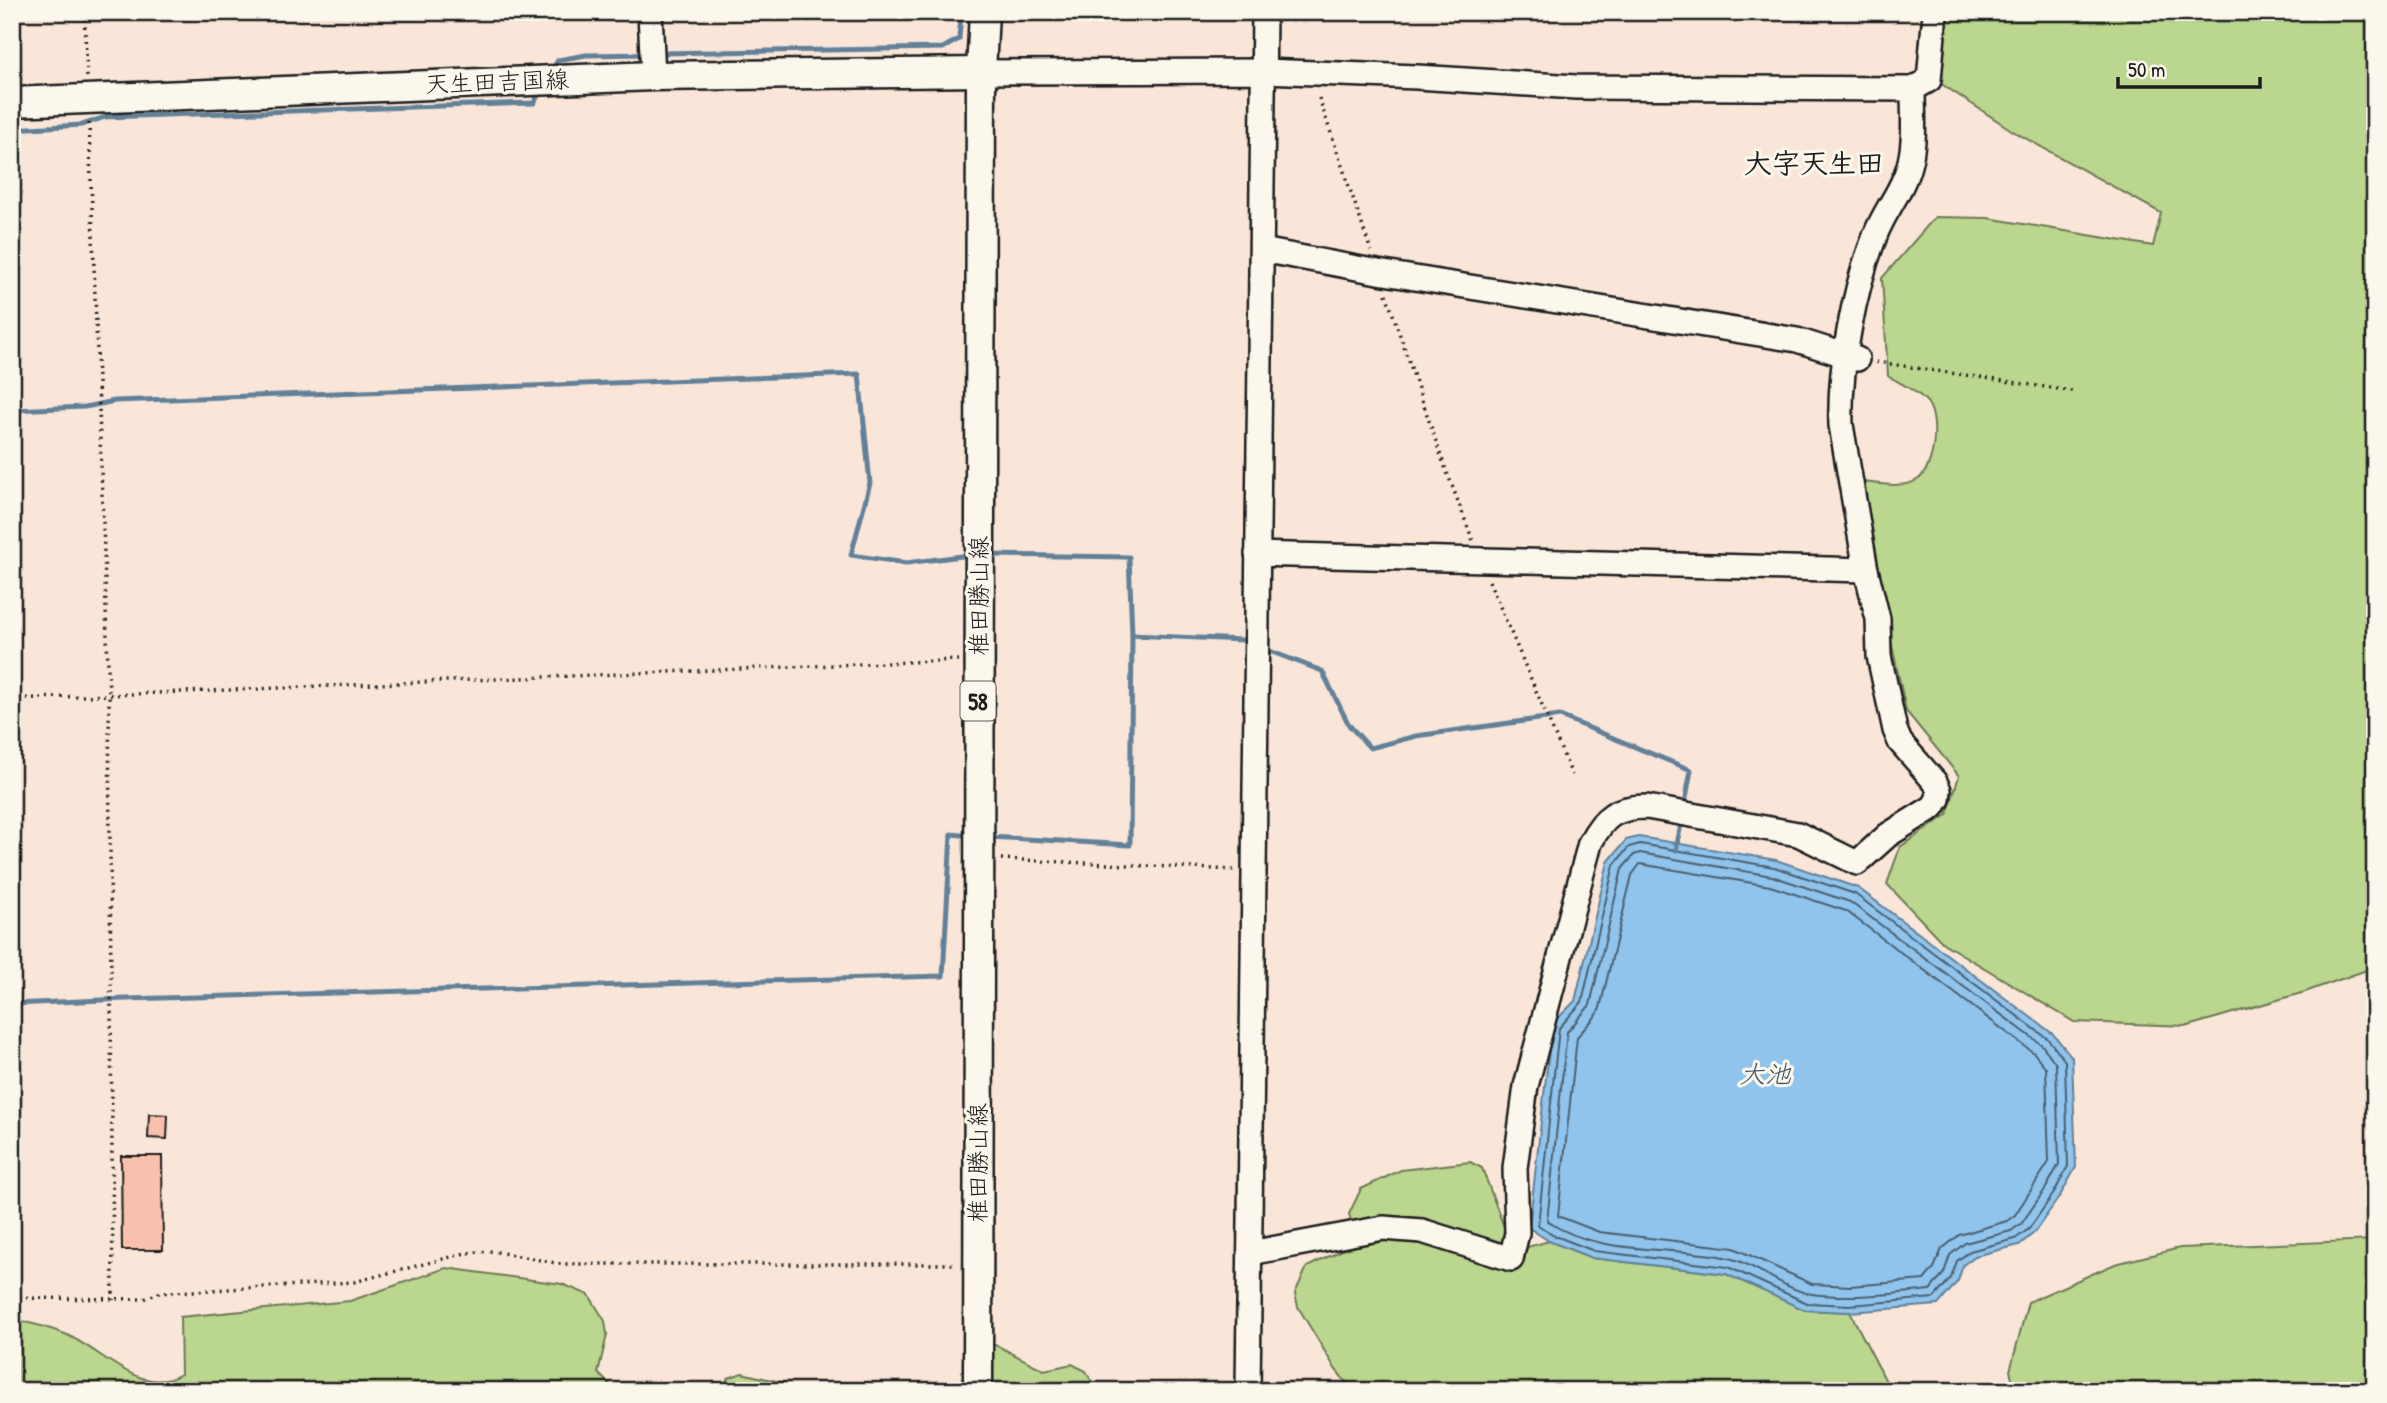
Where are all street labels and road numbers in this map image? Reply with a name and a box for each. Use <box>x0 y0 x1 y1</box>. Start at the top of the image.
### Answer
street label: 天生田吉国線 <box>424 62 570 100</box>
street label: 椎田勝山線 <box>962 536 994 656</box>
road number: 58 <box>960 681 996 720</box>
street label: 椎田勝山線 <box>961 1103 993 1223</box>

